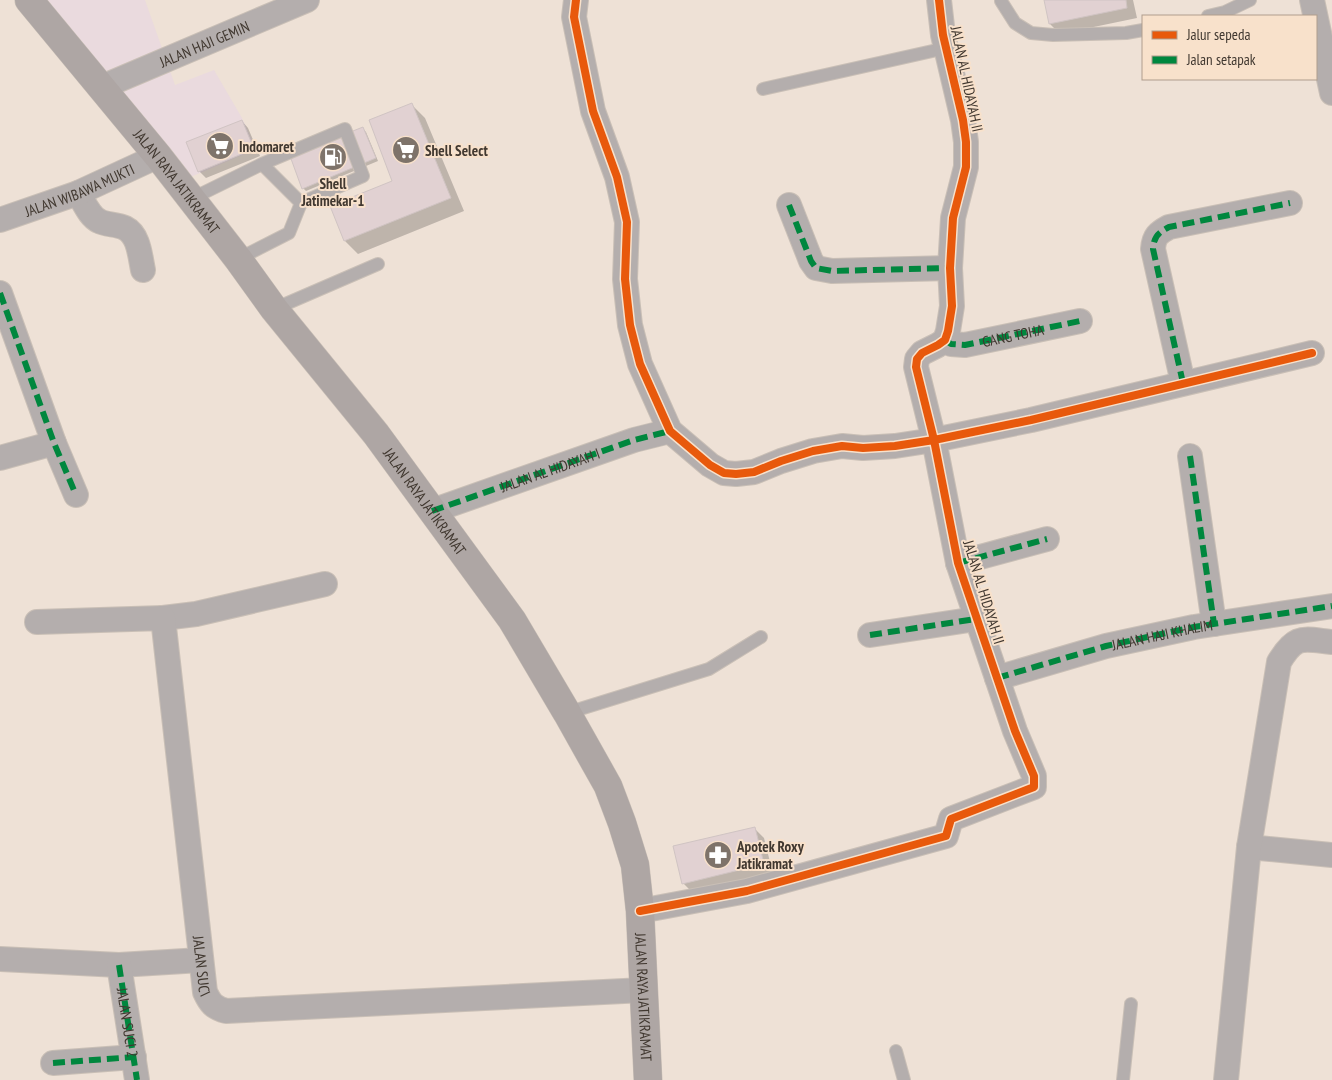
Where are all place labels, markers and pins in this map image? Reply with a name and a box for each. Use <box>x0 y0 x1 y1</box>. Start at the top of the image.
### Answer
supermarket icon: Indomaret <box>205 131 235 161</box>
supermarket icon: Shell Select <box>391 135 421 165</box>
place label: Indomaret <box>239 137 295 156</box>
place label: Shell Select <box>425 141 488 160</box>
fuel station icon: Shell Jatimekar-1 <box>318 142 348 172</box>
place label: Shell Jatimekar-1 <box>300 174 365 210</box>
place label: Apotek Roxy Jatikramat <box>736 837 805 873</box>
pharmacy icon: Apotek Roxy Jatikramat <box>703 840 733 870</box>

